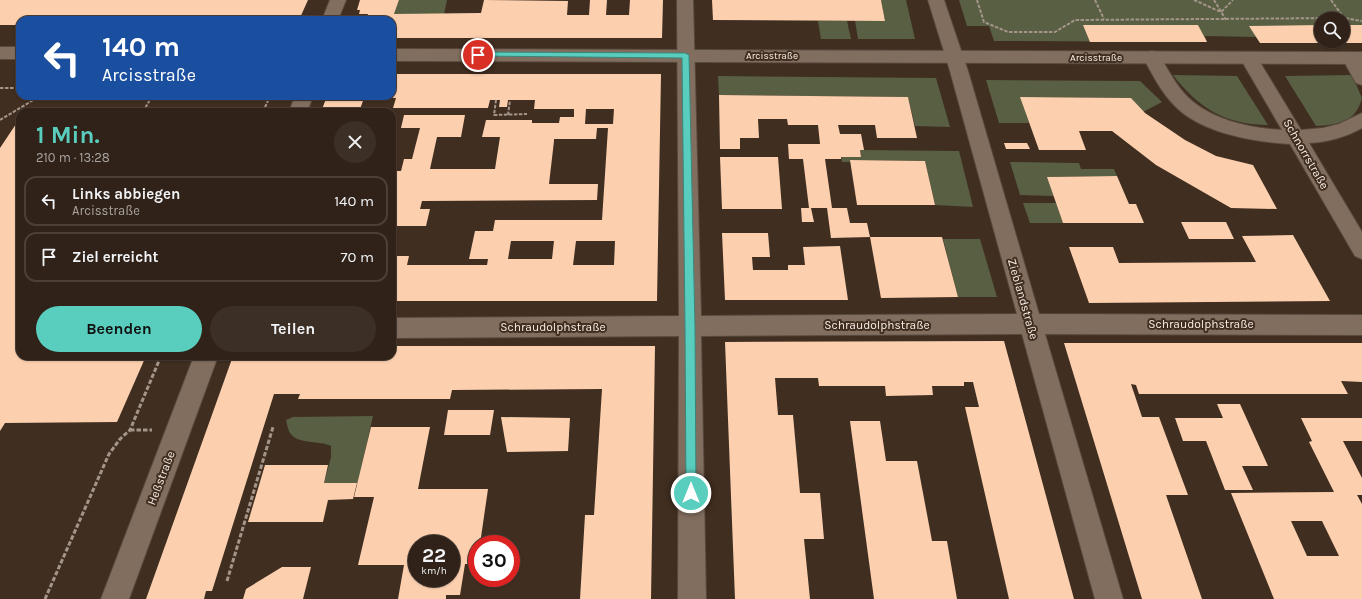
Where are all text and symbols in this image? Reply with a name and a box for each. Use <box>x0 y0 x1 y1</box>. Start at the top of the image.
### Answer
map controls <box>1314 12 1350 48</box>
button: search <box>1314 12 1350 48</box>
text: 140 m <box>102 30 180 63</box>
icon: left <box>36 32 88 84</box>
pin <box>461 38 495 72</box>
icon: arrive <box>467 44 489 66</box>
street label: Arcisstraße <box>746 50 798 62</box>
street label: Arcisstraße <box>1070 52 1122 64</box>
text: Arcisstraße <box>102 64 196 86</box>
street label: Schnorrstraße <box>1280 117 1332 191</box>
text: 1 Min. <box>36 121 100 149</box>
button: close <box>334 121 376 163</box>
text: 210 m · 13:28 <box>36 150 110 165</box>
text: Links abbiegen <box>72 185 180 203</box>
icon: left <box>38 190 60 212</box>
text: 140 m <box>334 192 374 210</box>
text: Arcisstraße <box>72 203 140 218</box>
icon: arrive <box>38 246 60 268</box>
text: Ziel erreicht <box>72 248 158 266</box>
text: 70 m <box>340 248 374 266</box>
street label: Zieblandstraße <box>1005 257 1041 341</box>
button: Beenden <box>36 306 202 352</box>
button: Teilen <box>210 306 376 352</box>
street label: Schraudolphstraße <box>1148 317 1254 331</box>
street label: Schraudolphstraße <box>824 318 930 332</box>
street label: Schraudolphstraße <box>500 320 606 334</box>
street label: Heßstraße <box>144 449 178 507</box>
position arrow <box>670 472 712 514</box>
speed limit sign: 30 <box>468 535 520 587</box>
text: 22 <box>422 544 446 567</box>
text: km/h <box>421 565 447 577</box>

